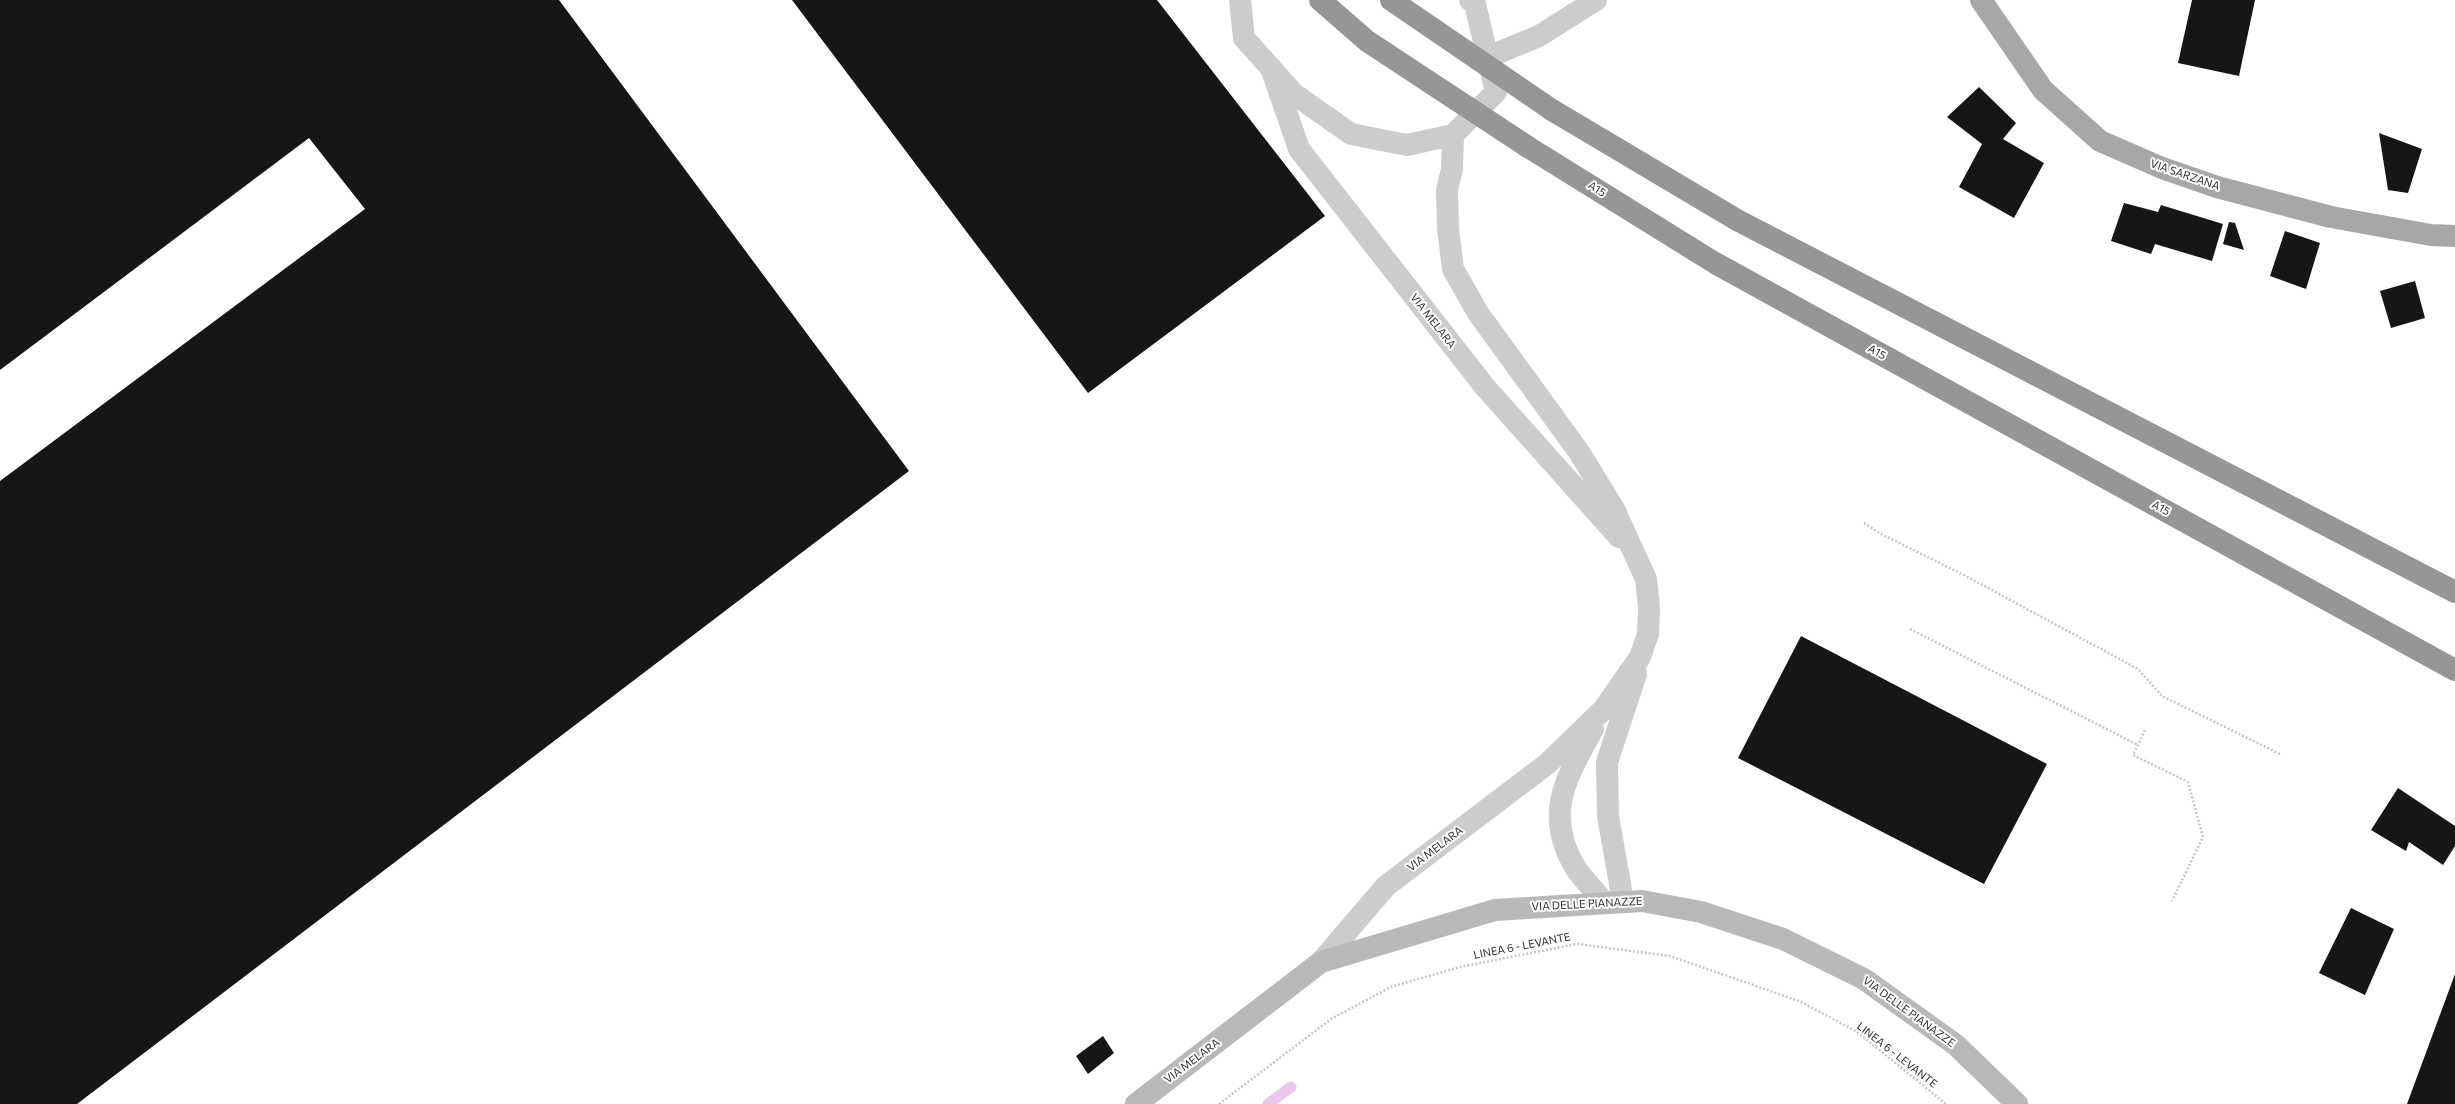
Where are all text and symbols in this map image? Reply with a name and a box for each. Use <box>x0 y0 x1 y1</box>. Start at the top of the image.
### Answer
street label: VIA SARZANA <box>2149 157 2221 193</box>
street label: A15 <box>1586 178 1608 200</box>
street label: VIA MELARA <box>1407 291 1459 351</box>
street label: A15 <box>1866 342 1888 362</box>
street label: A15 <box>2150 498 2172 518</box>
street label: VIA MELARA <box>1405 824 1465 874</box>
street label: VIA DELLE PIANAZZE <box>1531 895 1643 913</box>
street label: LINEA 6 - LEVANTE <box>1472 930 1572 962</box>
street label: VIA DELLE PIANAZZE <box>1860 974 1958 1050</box>
street label: LINEA 6 - LEVANTE <box>1854 1019 1940 1091</box>
street label: VIA MELARA <box>1162 1036 1222 1086</box>

